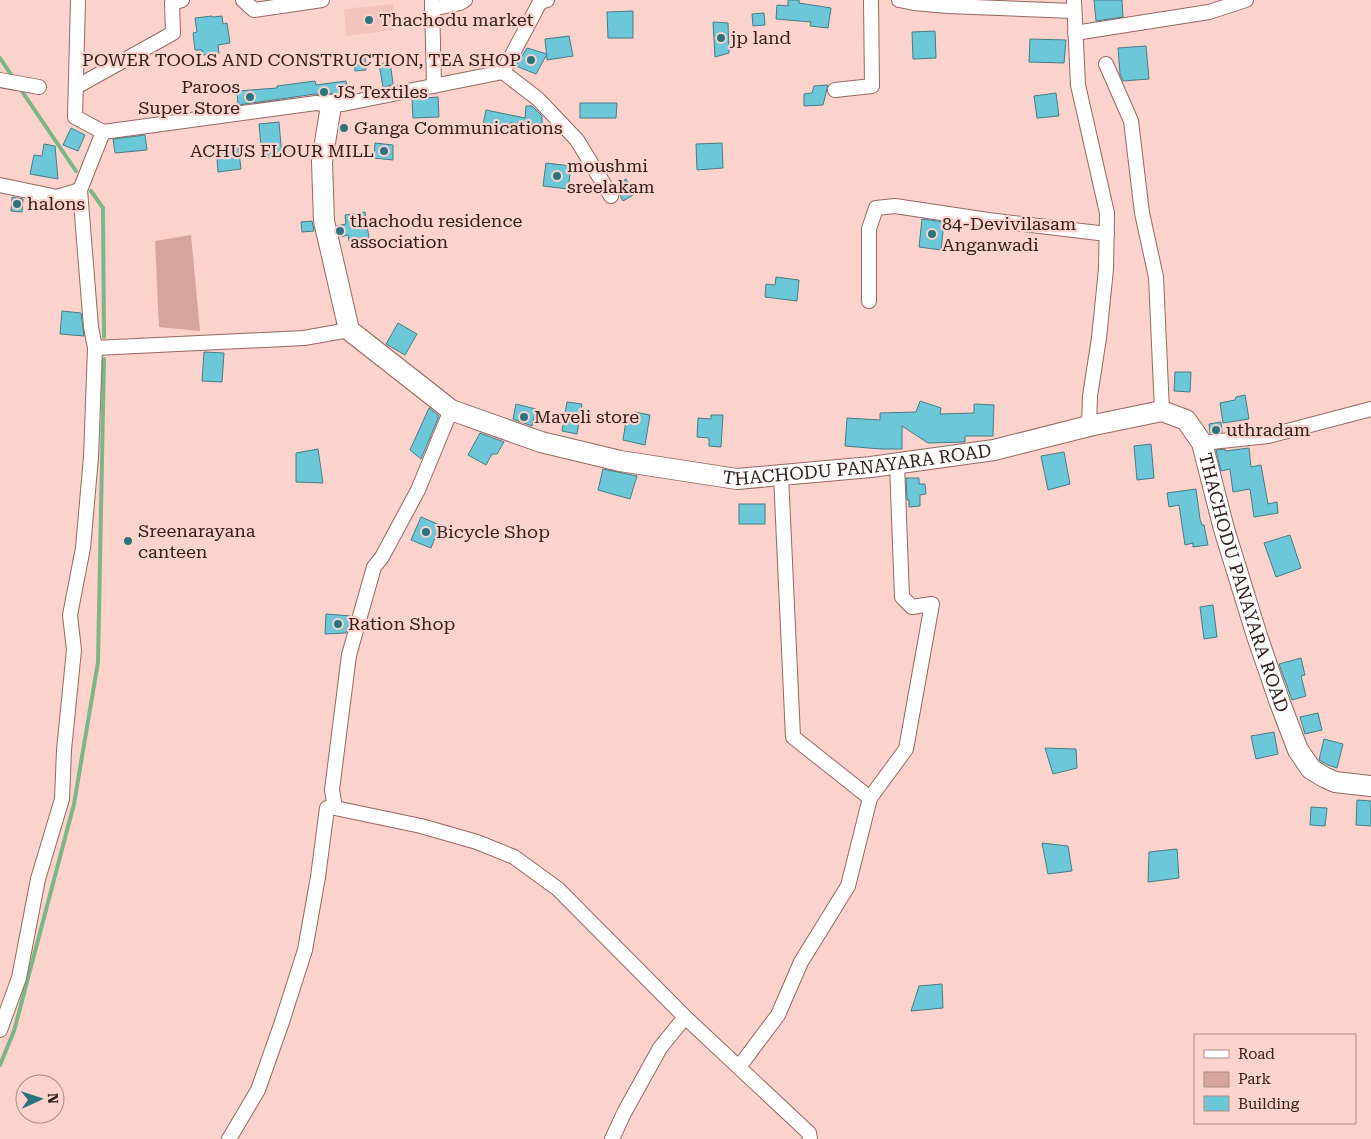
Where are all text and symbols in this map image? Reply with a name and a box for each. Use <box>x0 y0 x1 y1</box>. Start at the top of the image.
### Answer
place label: Thachodu market <box>379 9 534 30</box>
marker: Thachodu market <box>363 14 375 26</box>
place label: jp land <box>729 27 792 48</box>
marker: jp land <box>715 32 727 44</box>
place label: POWER TOOLS AND CONSTRUCTION, TEA SHOP <box>82 49 521 70</box>
marker: POWER TOOLS AND CONSTRUCTION, TEA SHOP <box>525 54 537 66</box>
place label: Paroos Super Store <box>138 76 240 118</box>
place label: JS Textiles <box>334 81 428 102</box>
marker: JS Textiles <box>318 86 330 98</box>
marker: Paroos Super Store <box>244 91 256 103</box>
place label: Ganga Communications <box>354 117 563 138</box>
marker: Ganga Communications <box>338 122 350 134</box>
place label: ACHUS FLOUR MILL <box>190 140 374 161</box>
marker: ACHUS FLOUR MILL <box>378 145 390 157</box>
place label: moushmi sreelakam <box>567 155 655 197</box>
marker: moushmi sreelakam <box>551 170 563 182</box>
place label: halons <box>27 193 85 214</box>
marker: halons <box>11 198 23 210</box>
place label: thachodu residence association <box>350 210 522 252</box>
place label: 84-Devivilasam Anganwadi <box>942 213 1076 255</box>
marker: thachodu residence association <box>334 225 346 237</box>
marker: 84-Devivilasam Anganwadi <box>926 228 938 240</box>
place label: Maveli store <box>534 406 639 427</box>
marker: Maveli store <box>518 411 530 423</box>
place label: uthradam <box>1226 419 1310 440</box>
marker: uthradam <box>1210 424 1222 436</box>
street label: THACHODU PANAYARA ROAD <box>721 439 993 489</box>
street label: THACHODU PANAYARA ROAD <box>1195 451 1294 715</box>
place label: Sreenarayana canteen <box>138 520 256 562</box>
place label: Bicycle Shop <box>436 521 550 542</box>
marker: Bicycle Shop <box>420 526 432 538</box>
marker: Sreenarayana canteen <box>122 535 134 547</box>
place label: Ration Shop <box>348 613 455 634</box>
marker: Ration Shop <box>332 618 344 630</box>
legend <box>1194 1034 1356 1124</box>
text: Road <box>1238 1045 1275 1063</box>
text: Park <box>1238 1070 1272 1088</box>
north arrow <box>15 1074 65 1124</box>
text: N <box>45 1093 61 1104</box>
text: Building <box>1238 1095 1300 1113</box>

